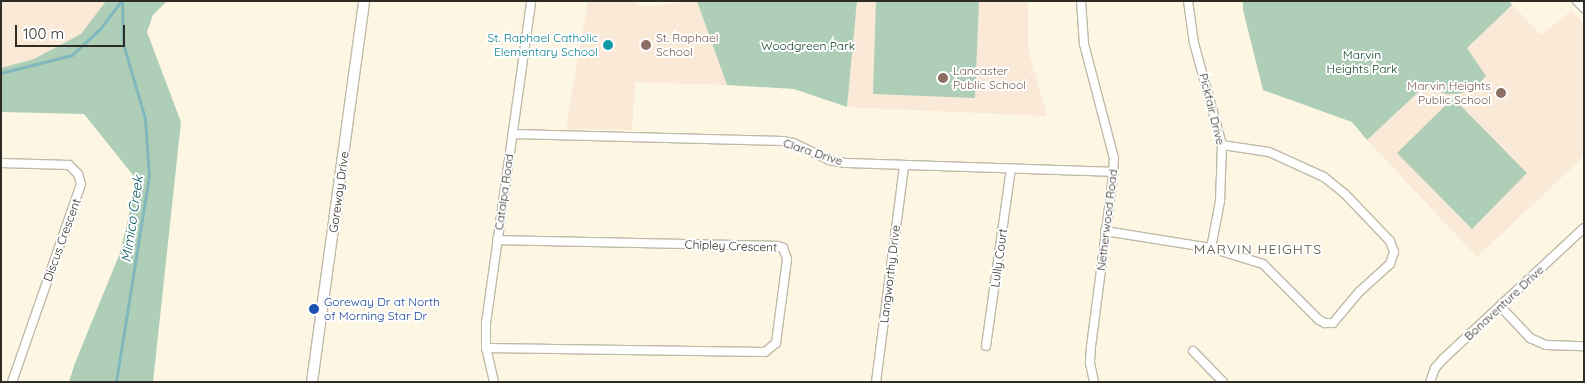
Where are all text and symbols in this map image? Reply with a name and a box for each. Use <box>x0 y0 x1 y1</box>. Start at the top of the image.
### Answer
scale bar <box>18 15 128 47</box>
text: 100 m <box>23 24 64 43</box>
place label: St. Raphael Catholic Elementary School <box>487 31 598 59</box>
place label: St. Raphael School <box>656 31 719 59</box>
marker: St. Raphael Catholic Elementary School <box>602 39 614 51</box>
marker: St. Raphael School <box>640 39 652 51</box>
park label: Woodgreen Park <box>761 39 855 53</box>
park label: Marvin Heights Park <box>1327 48 1397 76</box>
place label: Lancaster Public School <box>953 64 1026 92</box>
marker: Lancaster Public School <box>937 72 949 84</box>
street label: Pickfair Drive <box>1196 72 1228 146</box>
place label: Marvin Heights Public School <box>1407 79 1491 107</box>
marker: Marvin Heights Public School <box>1495 87 1507 99</box>
street label: Clara Drive <box>781 136 845 168</box>
street label: Goreway Drive <box>326 150 352 234</box>
street label: Catalpa Road <box>492 153 516 231</box>
street label: Netherwood Road <box>1094 168 1120 272</box>
water label: Mimico Creek <box>118 175 146 263</box>
street label: Discus Crescent <box>40 196 84 284</box>
street label: Langworthy Drive <box>877 224 903 324</box>
street label: Lully Court <box>988 228 1010 288</box>
street label: Chipley Crescent <box>685 237 777 255</box>
district label: MARVIN HEIGHTS <box>1192 241 1324 257</box>
street label: Bonaventure Drive <box>1461 263 1547 343</box>
place label: Goreway Dr at North of Morning Star Dr <box>324 295 440 323</box>
marker: Goreway Dr at North of Morning Star Dr <box>308 303 320 315</box>

